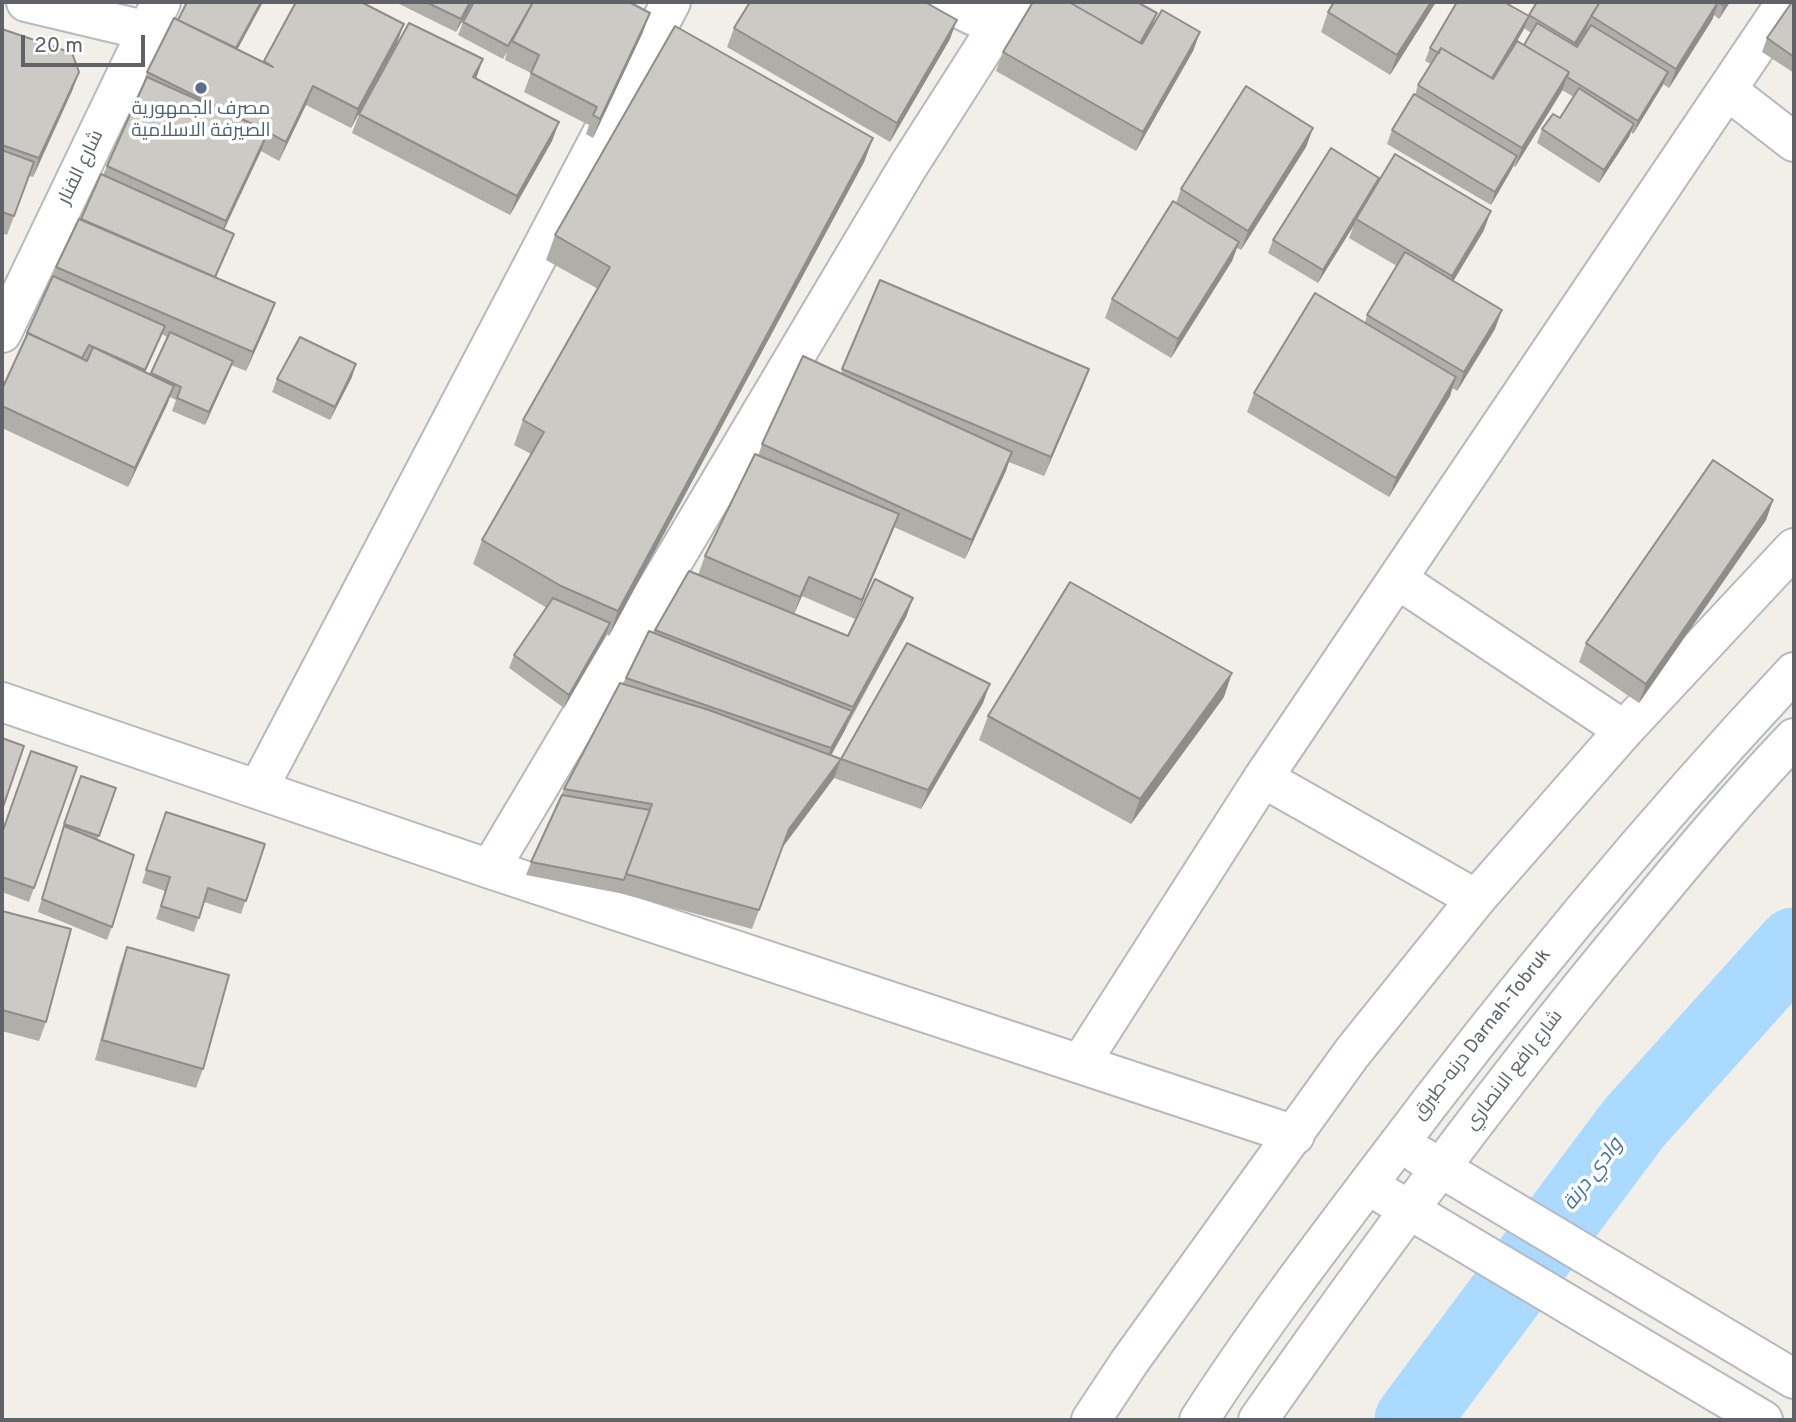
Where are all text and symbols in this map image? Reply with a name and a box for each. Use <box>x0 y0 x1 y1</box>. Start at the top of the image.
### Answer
scale bar <box>24 21 149 65</box>
text: 20 m <box>34 33 83 60</box>
marker: مصرف الجمهورية الصيرفة الاسلامية <box>193 80 209 96</box>
place label: مصرف الجمهورية الصيرفة الاسلامية <box>131 99 271 143</box>
street label: شارع الفنار <box>54 127 110 209</box>
street label: درنه-طبرق Darnah-Tobruk <box>1409 945 1557 1125</box>
street label: شارع رافع الانصاري <box>1461 1007 1569 1135</box>
water label: وادي درنة <box>1559 1134 1629 1216</box>

